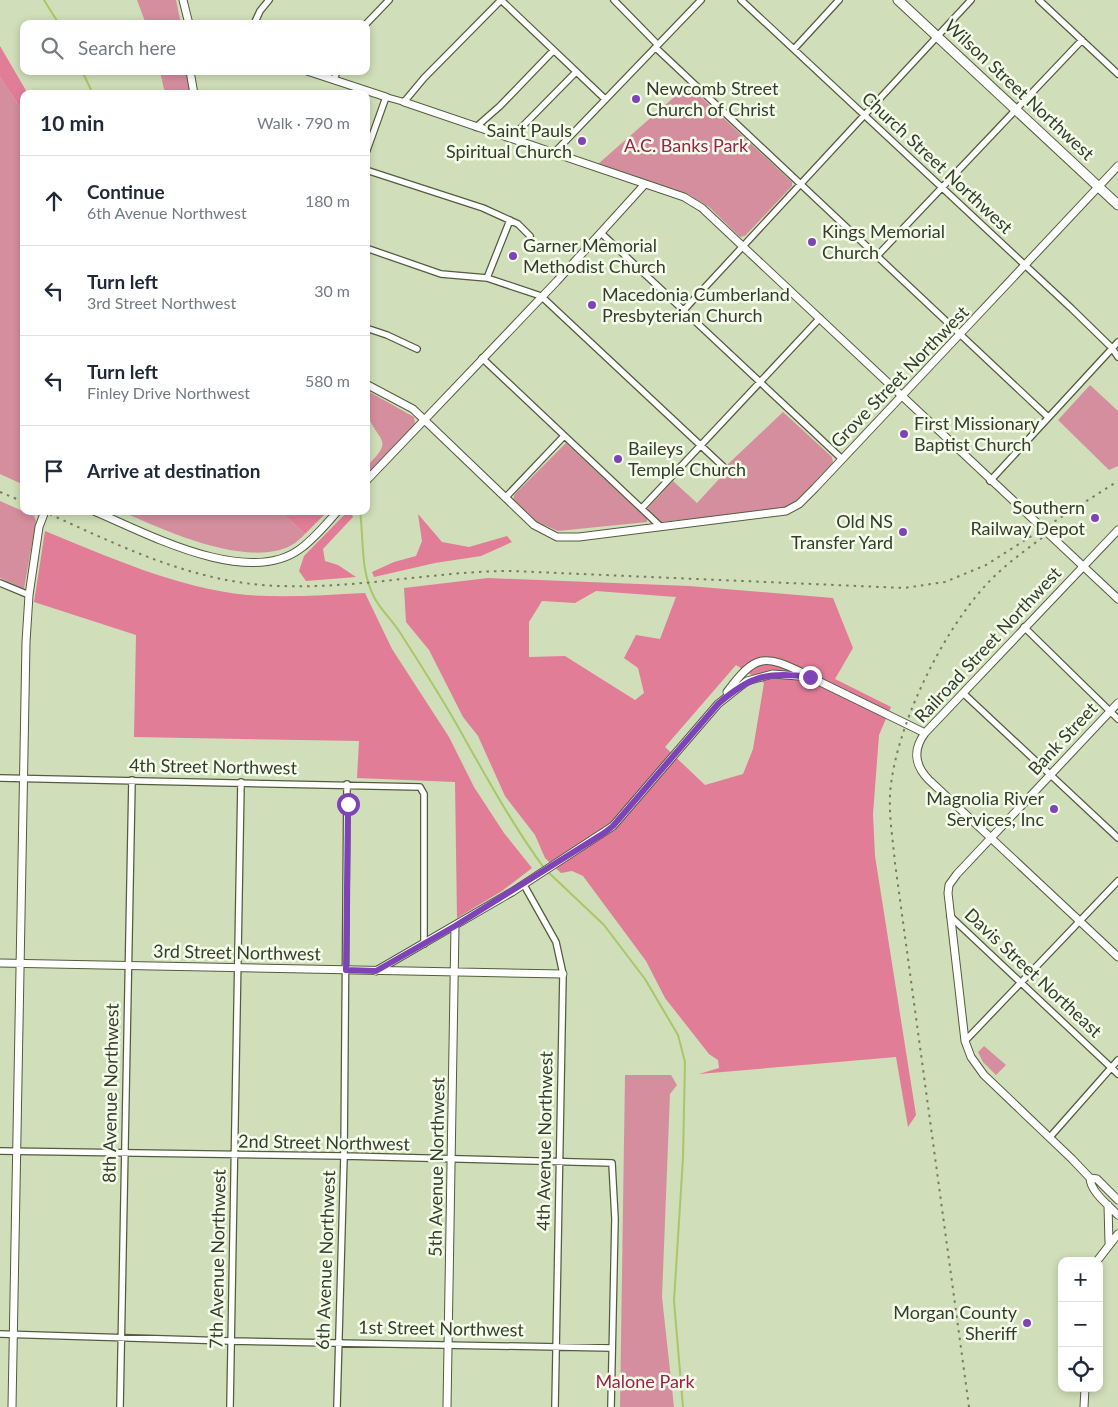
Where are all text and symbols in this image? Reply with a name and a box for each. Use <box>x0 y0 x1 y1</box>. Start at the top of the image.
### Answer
street label: Wilson Street Northwest <box>940 14 1099 165</box>
search box <box>20 20 370 75</box>
icon: search <box>38 34 66 62</box>
text: Search here <box>78 36 176 59</box>
place label: Newcomb Street Church of Christ <box>646 77 779 120</box>
street label: Church Street Northwest <box>858 87 1018 238</box>
marker: Newcomb Street Church of Christ <box>630 93 642 105</box>
text: 10 min <box>40 110 104 135</box>
text: Walk · 790 m <box>257 113 350 132</box>
place label: Saint Pauls Spiritual Church <box>446 119 572 162</box>
park label: A.C. Banks Park <box>624 134 749 156</box>
marker: Saint Pauls Spiritual Church <box>576 135 588 147</box>
text: Continue <box>87 180 165 203</box>
icon: ahead <box>40 187 68 215</box>
text: 180 m <box>305 191 350 210</box>
text: 6th Avenue Northwest <box>87 203 247 222</box>
place label: Kings Memorial Church <box>822 220 945 263</box>
place label: Garner Memorial Methodist Church <box>523 234 666 277</box>
marker: Kings Memorial Church <box>806 236 818 248</box>
marker: Garner Memorial Methodist Church <box>507 250 519 262</box>
text: Turn left <box>87 270 158 293</box>
icon: left <box>40 277 68 305</box>
text: 30 m <box>314 281 350 300</box>
place label: Macedonia Cumberland Presbyterian Church <box>602 283 790 326</box>
text: 3rd Street Northwest <box>87 293 236 312</box>
marker: Macedonia Cumberland Presbyterian Church <box>586 299 598 311</box>
street label: Grove Street Northwest <box>826 300 973 452</box>
text: Turn left <box>87 360 158 383</box>
icon: left <box>40 367 68 395</box>
text: 580 m <box>305 371 350 390</box>
text: Finley Drive Northwest <box>87 383 250 402</box>
place label: First Missionary Baptist Church <box>914 412 1040 455</box>
marker: First Missionary Baptist Church <box>898 428 910 440</box>
place label: Baileys Temple Church <box>628 437 746 480</box>
marker: Baileys Temple Church <box>612 453 624 465</box>
icon: arrive <box>40 457 68 485</box>
text: Arrive at destination <box>87 459 260 482</box>
place label: Southern Railway Depot <box>970 496 1086 539</box>
place label: Old NS Transfer Yard <box>791 510 893 553</box>
marker: Southern Railway Depot <box>1089 512 1101 524</box>
marker: Old NS Transfer Yard <box>897 526 909 538</box>
street label: Railroad Street Northwest <box>909 561 1066 727</box>
route end <box>799 666 822 689</box>
street label: Bank Street <box>1023 697 1102 779</box>
street label: 4th Street Northwest <box>129 754 298 778</box>
place label: Magnolia River Services, Inc <box>926 787 1044 830</box>
route start <box>337 793 360 816</box>
marker: Magnolia River Services, Inc <box>1048 803 1060 815</box>
street label: Davis Street Northeast <box>960 903 1107 1042</box>
street label: 3rd Street Northwest <box>153 940 322 964</box>
street label: 8th Avenue Northwest <box>97 1002 123 1183</box>
street label: 4th Avenue Northwest <box>531 1050 557 1231</box>
street label: 5th Avenue Northwest <box>423 1076 449 1257</box>
street label: 2nd Street Northwest <box>238 1130 411 1155</box>
street label: 7th Avenue Northwest <box>204 1168 230 1349</box>
street label: 6th Avenue Northwest <box>311 1169 339 1350</box>
map controls <box>1058 1257 1103 1392</box>
button: + <box>1058 1257 1103 1302</box>
place label: Morgan County Sheriff <box>893 1301 1018 1344</box>
button: − <box>1058 1302 1103 1347</box>
street label: 1st Street Northwest <box>358 1316 525 1340</box>
marker: Morgan County Sheriff <box>1021 1317 1033 1329</box>
button: locate <box>1058 1347 1103 1392</box>
park label: Malone Park <box>595 1370 695 1392</box>

